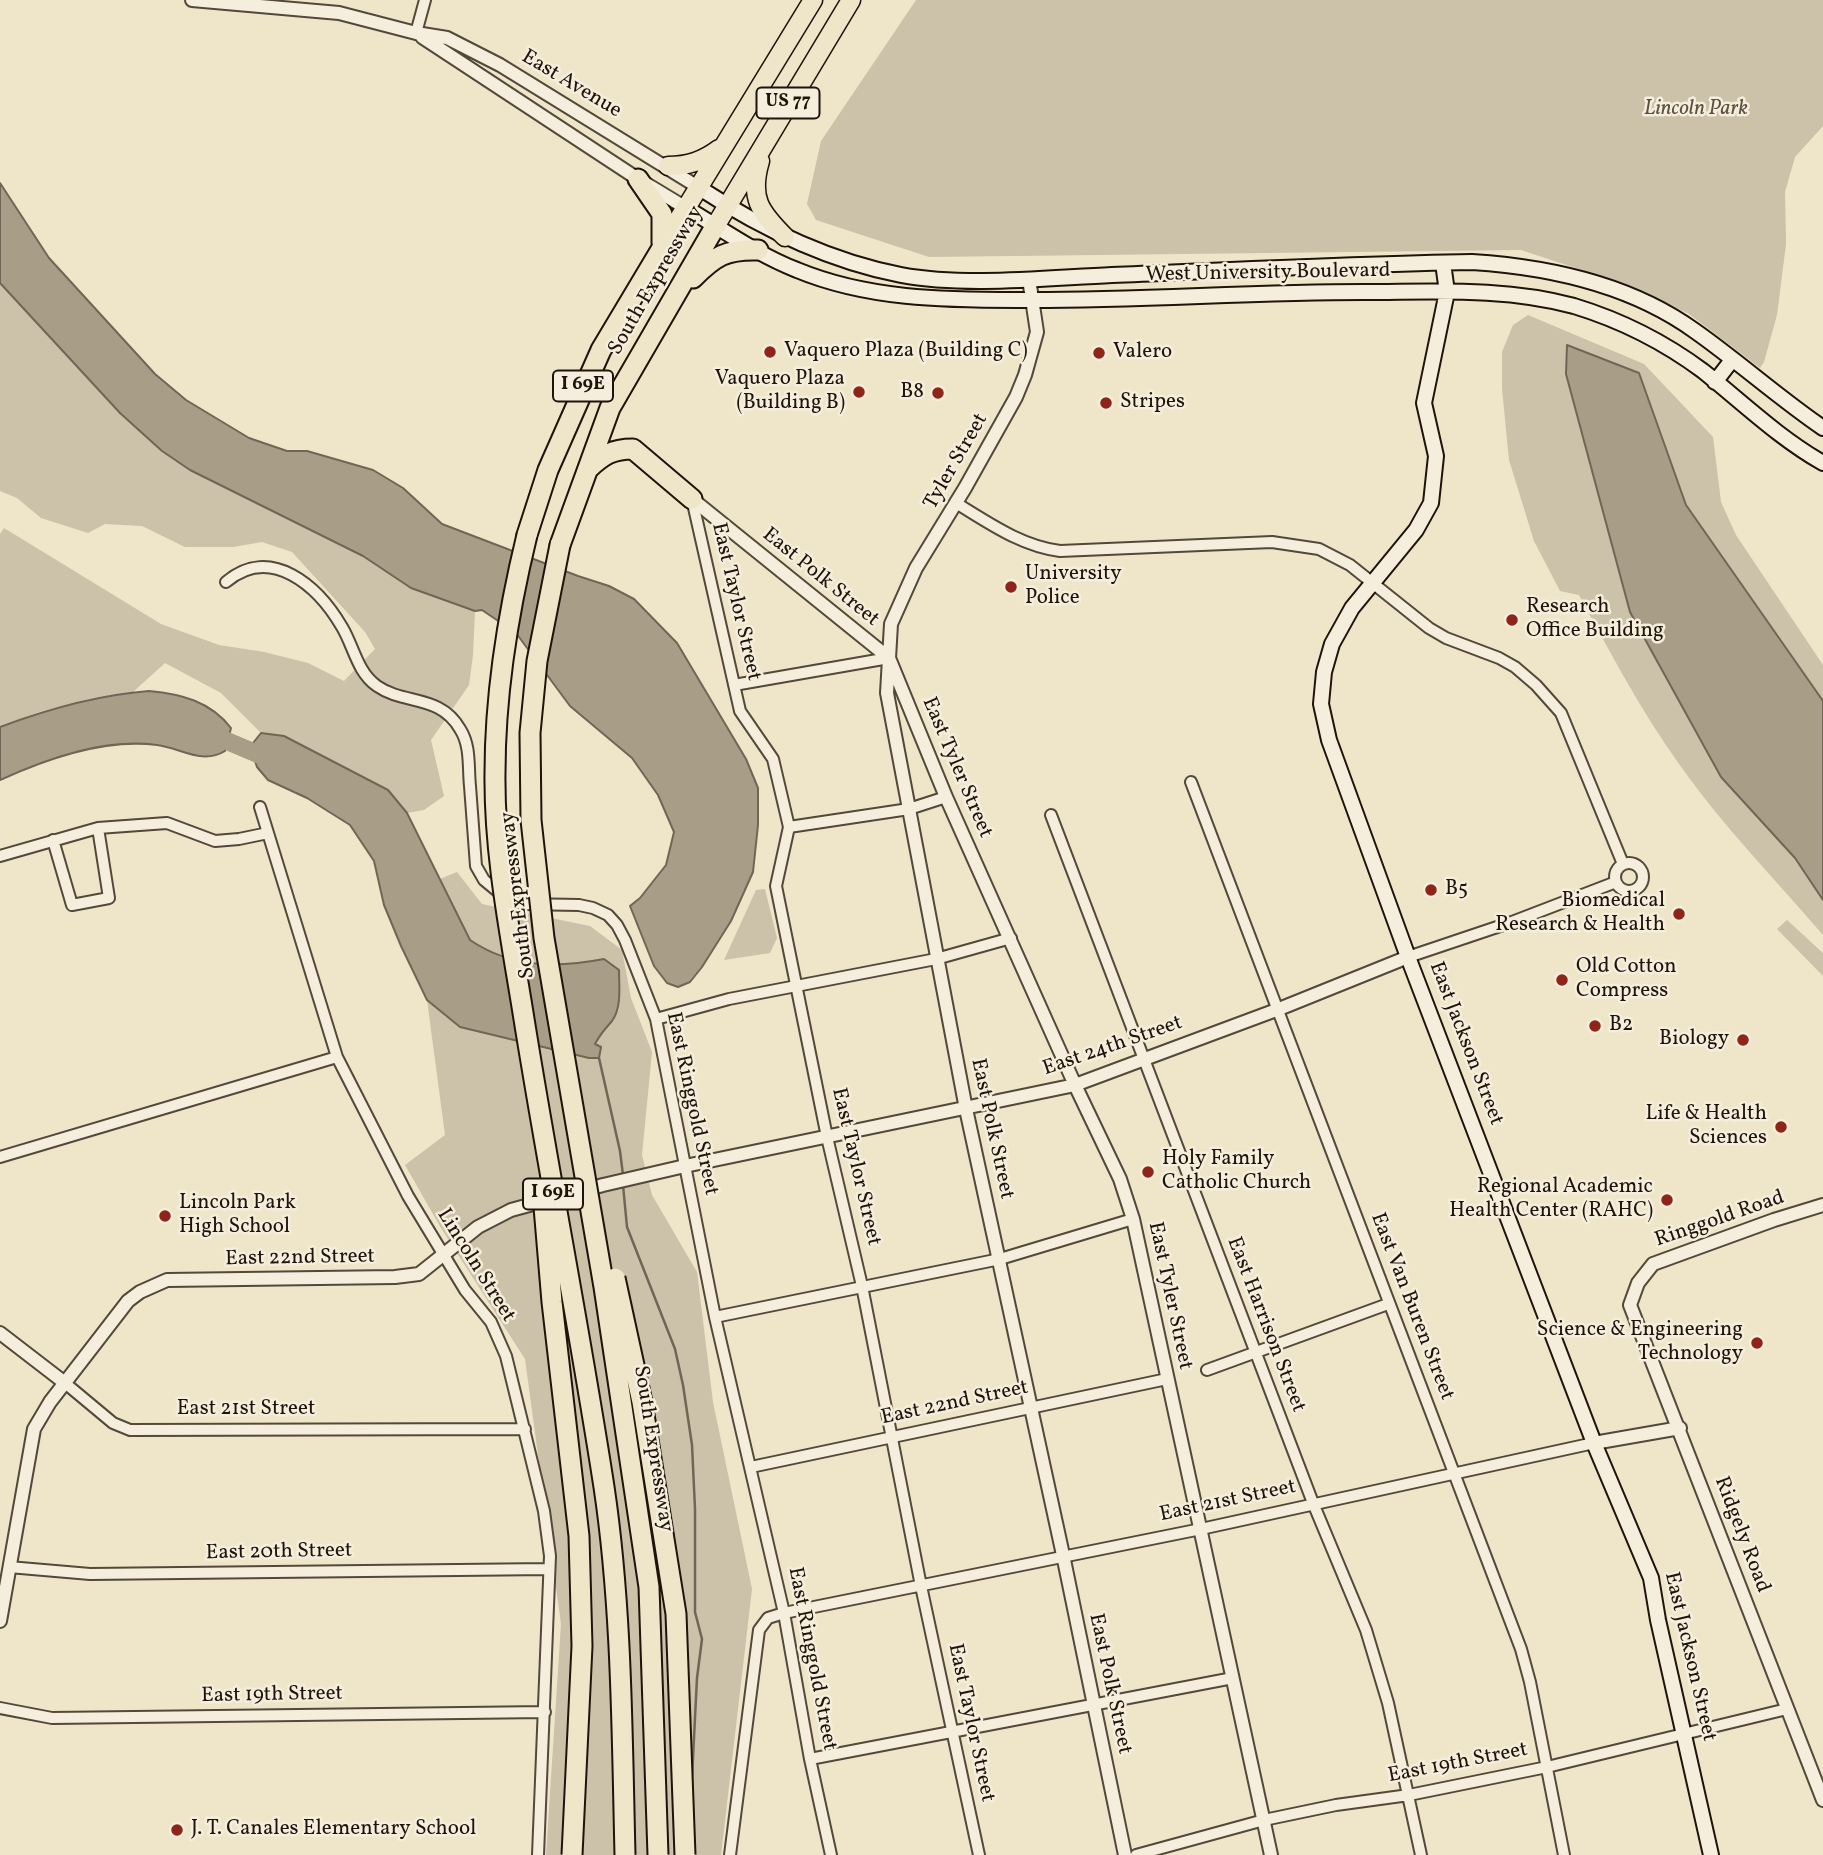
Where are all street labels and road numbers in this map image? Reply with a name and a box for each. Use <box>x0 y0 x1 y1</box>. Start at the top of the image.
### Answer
street label: East Avenue <box>516 45 626 125</box>
road number: US 77 <box>756 88 820 118</box>
street label: South Expressway <box>604 202 710 360</box>
street label: West University Boulevard <box>1145 259 1391 289</box>
road number: I 69E <box>553 370 613 402</box>
street label: Tyler Street <box>919 409 995 515</box>
street label: East Taylor Street <box>705 521 765 683</box>
street label: East Polk Street <box>756 523 884 633</box>
street label: East Tyler Street <box>915 694 997 842</box>
street label: South Expressway <box>496 810 542 980</box>
street label: East Jackson Street <box>1422 959 1508 1129</box>
street label: East Ringgold Street <box>659 1010 723 1198</box>
street label: East 24th Street <box>1040 1011 1186 1083</box>
street label: East Polk Street <box>964 1056 1018 1202</box>
street label: East Taylor Street <box>825 1086 885 1248</box>
road number: I 69E <box>523 1178 583 1210</box>
street label: Ringgold Road <box>1652 1186 1788 1254</box>
street label: Lincoln Street <box>430 1205 520 1327</box>
street label: East Van Buren Street <box>1364 1210 1458 1404</box>
street label: East Tyler Street <box>1141 1220 1197 1372</box>
street label: East Harrison Street <box>1220 1234 1310 1416</box>
street label: East 22nd Street <box>225 1245 375 1273</box>
street label: South Expressway <box>626 1364 678 1534</box>
street label: East 22nd Street <box>879 1376 1031 1432</box>
street label: East 21st Street <box>177 1397 315 1423</box>
street label: Ridgely Road <box>1707 1473 1775 1597</box>
street label: East 21st Street <box>1158 1475 1298 1529</box>
street label: East 20th Street <box>206 1539 352 1567</box>
street label: East Ringgold Street <box>781 1565 841 1753</box>
street label: East Jackson Street <box>1657 1570 1721 1744</box>
street label: East Polk Street <box>1082 1611 1136 1757</box>
street label: East Taylor Street <box>941 1641 999 1805</box>
street label: East 19th Street <box>201 1682 343 1710</box>
street label: East 19th Street <box>1386 1738 1530 1790</box>

